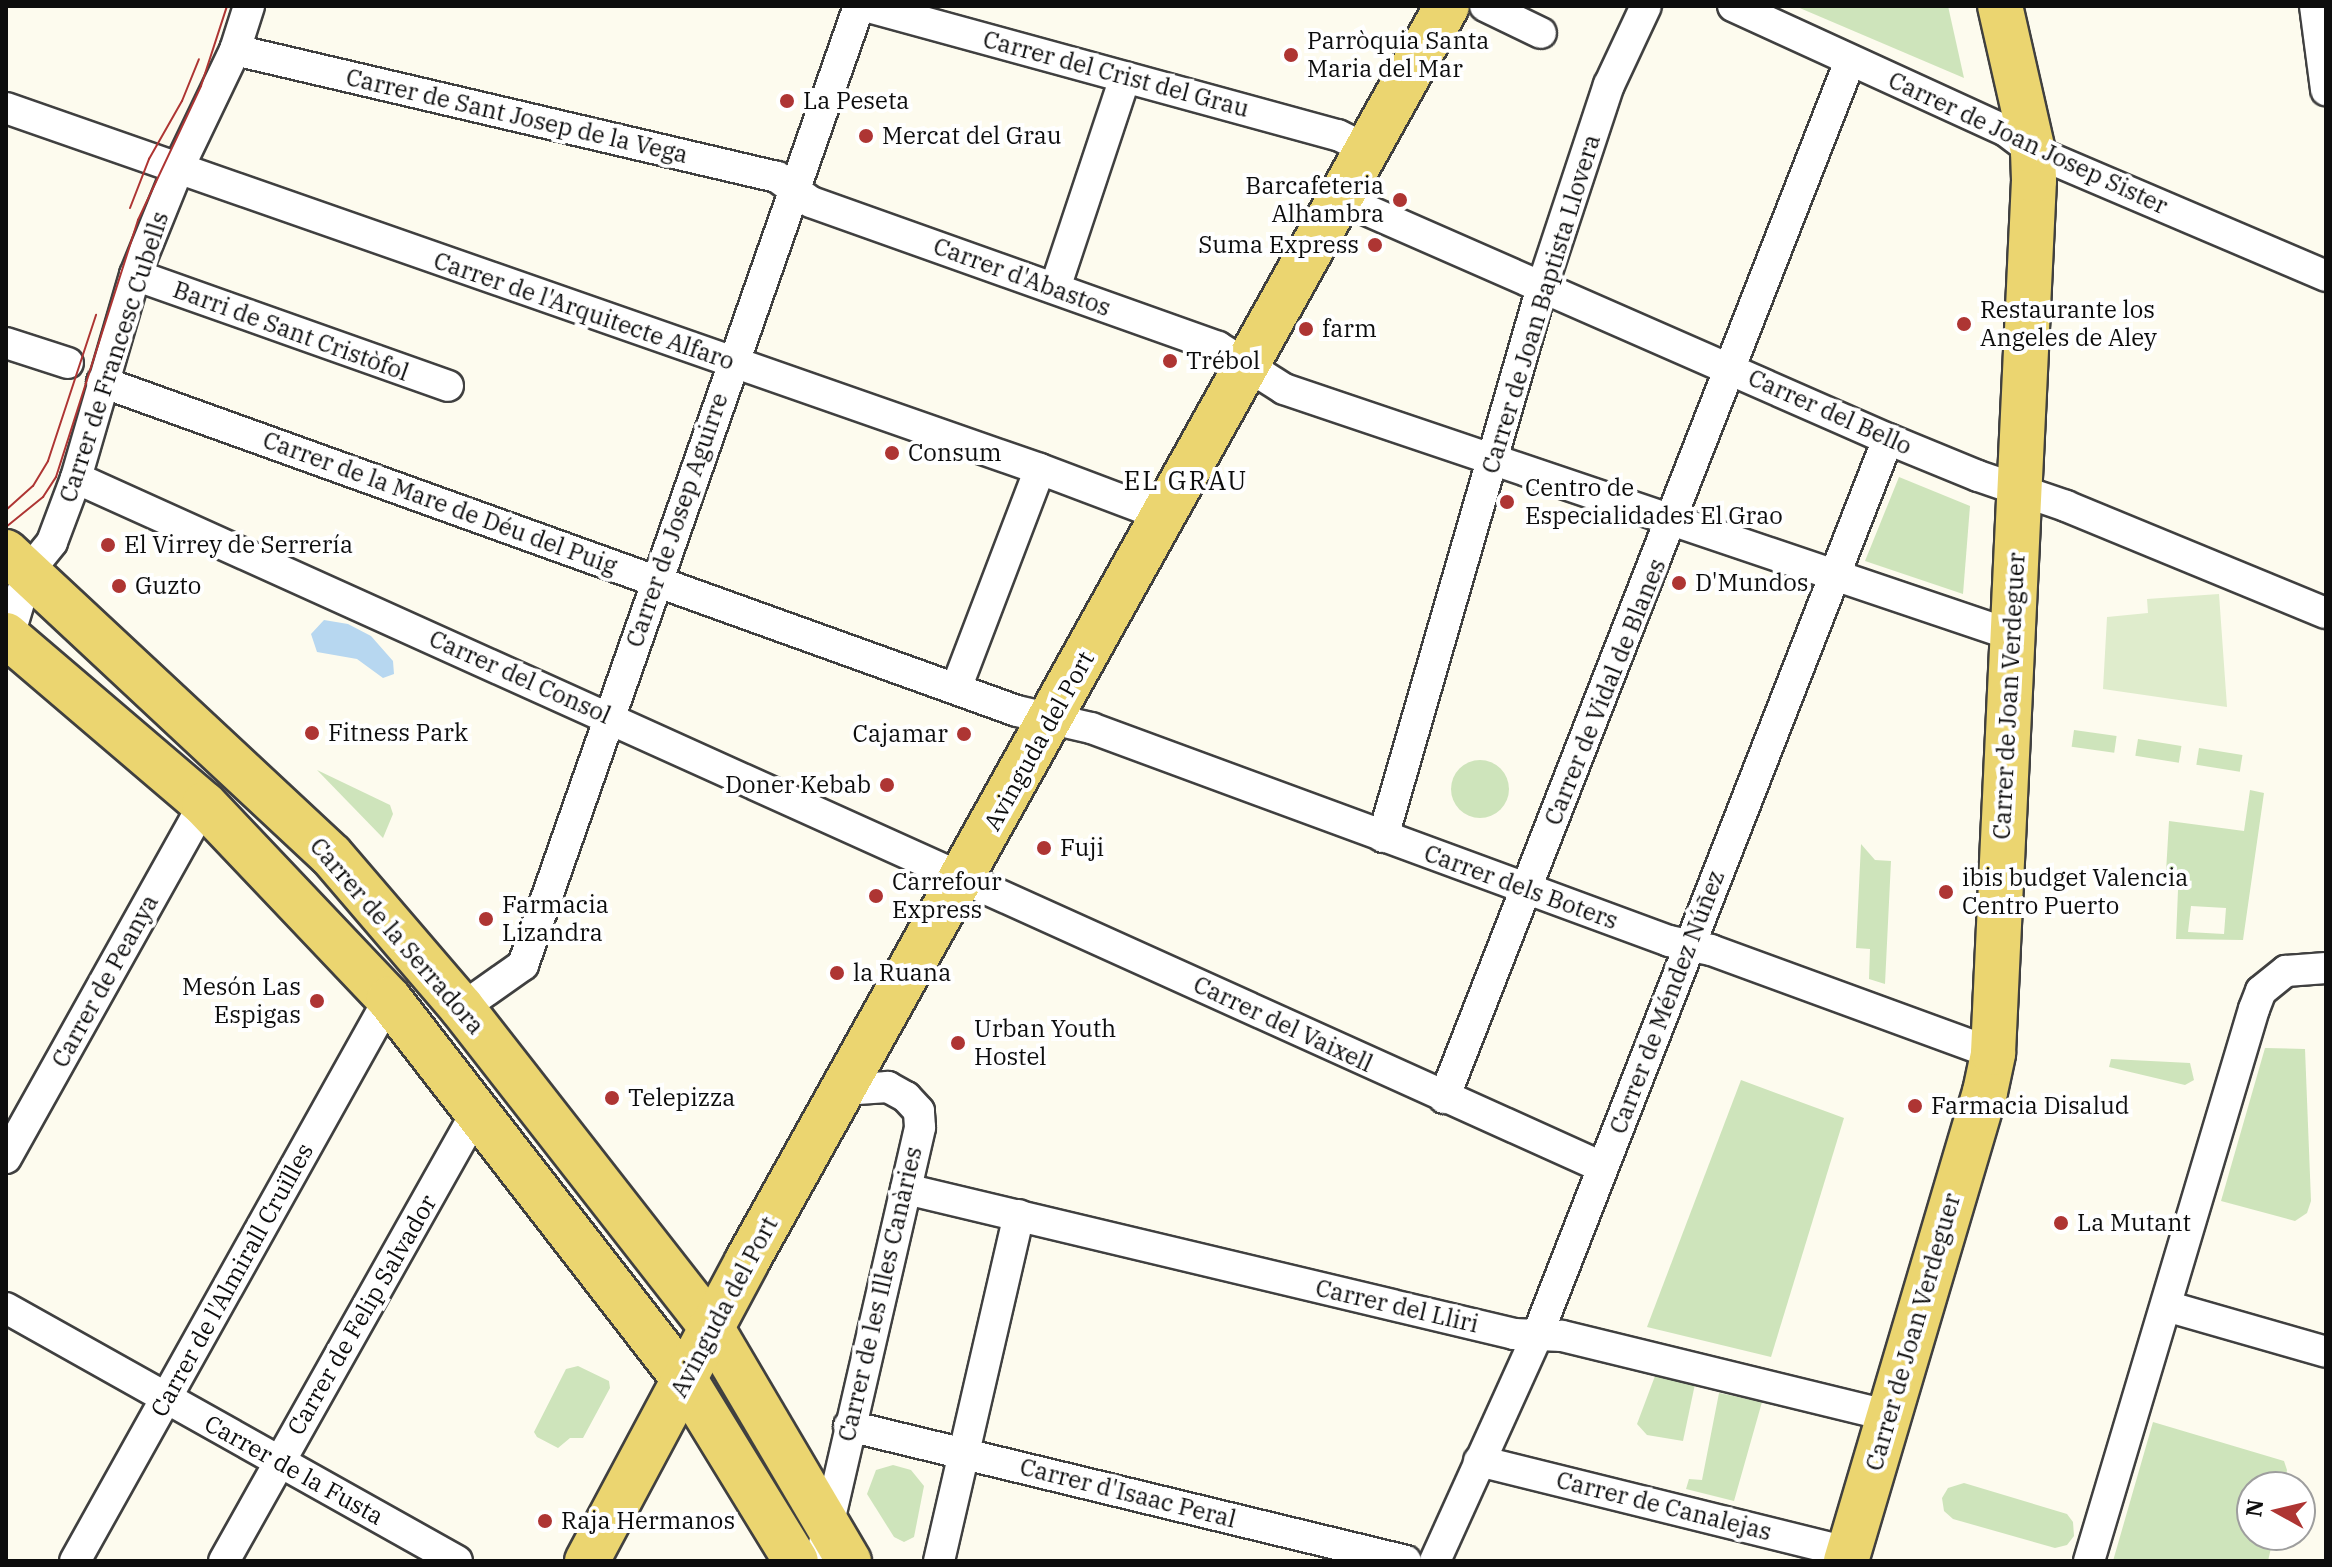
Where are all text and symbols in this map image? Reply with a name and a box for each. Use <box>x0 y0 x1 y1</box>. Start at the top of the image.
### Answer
street label: Carrer del Crist del Grau <box>980 25 1252 123</box>
place label: Parròquia Santa Maria del Mar <box>1307 27 1489 83</box>
marker: Parròquia Santa Maria del Mar <box>1282 46 1300 64</box>
street label: Carrer de Sant Josep de la Vega <box>343 63 691 169</box>
street label: Carrer de Joan Josep Sister <box>1884 66 2172 220</box>
place label: La Peseta <box>803 87 909 115</box>
marker: La Peseta <box>778 92 796 110</box>
place label: Mercat del Grau <box>882 122 1062 150</box>
marker: Mercat del Grau <box>857 127 875 145</box>
street label: Carrer de Joan Baptista Llovera <box>1476 131 1606 477</box>
place label: Barcafeteria Alhambra <box>1245 172 1384 228</box>
marker: Barcafeteria Alhambra <box>1391 191 1409 209</box>
street label: Carrer de Francesc Cubells <box>53 208 175 506</box>
place label: Suma Express <box>1198 231 1359 259</box>
street label: Carrer d'Abastos <box>929 232 1115 322</box>
marker: Suma Express <box>1366 236 1384 254</box>
street label: Carrer de l'Arquitecte Alfaro <box>430 246 738 376</box>
street label: Barri de Sant Cristòfol <box>169 275 413 387</box>
place label: Restaurante los Angeles de Aley <box>1980 296 2157 352</box>
place label: farm <box>1322 315 1377 343</box>
marker: Restaurante los Angeles de Aley <box>1955 315 1973 333</box>
marker: farm <box>1297 320 1315 338</box>
place label: Trébol <box>1186 347 1260 375</box>
marker: Trébol <box>1161 352 1179 370</box>
street label: Carrer del Bello <box>1744 363 1916 461</box>
street label: Carrer de Josep Aguirre <box>620 389 734 651</box>
street label: Carrer de la Mare de Déu del Puig <box>259 425 621 581</box>
place label: Consum <box>908 439 1002 467</box>
marker: Consum <box>883 444 901 462</box>
district label: EL GRAU <box>1124 465 1248 497</box>
place label: Centro de Especialidades El Grao <box>1525 474 1783 530</box>
marker: Centro de Especialidades El Grao <box>1496 491 1518 513</box>
place label: El Virrey de Serrería <box>124 531 353 559</box>
marker: El Virrey de Serrería <box>99 536 117 554</box>
street label: Carrer de Joan Verdeguer <box>1987 552 2031 840</box>
street label: Carrer de Vidal de Blanes <box>1538 555 1672 829</box>
place label: D'Mundos <box>1695 569 1808 597</box>
place label: Guzto <box>135 572 201 600</box>
marker: D'Mundos <box>1670 574 1688 592</box>
marker: Guzto <box>110 577 128 595</box>
street label: Carrer del Consol <box>425 624 615 730</box>
street label: Avinguda del Port <box>978 646 1100 836</box>
place label: Fitness Park <box>328 719 468 747</box>
place label: Cajamar <box>853 720 948 748</box>
marker: Fitness Park <box>303 724 321 742</box>
marker: Cajamar <box>955 725 973 743</box>
place label: Doner Kebab <box>725 771 871 799</box>
marker: Doner Kebab <box>878 776 896 794</box>
street label: Carrer de la Serradora <box>304 832 490 1040</box>
place label: Fuji <box>1060 834 1104 862</box>
marker: Fuji <box>1035 839 1053 857</box>
street label: Carrer dels Boters <box>1420 839 1622 935</box>
place label: ibis budget Valencia Centro Puerto <box>1962 864 2188 920</box>
street label: Carrer de Méndez Núñez <box>1603 866 1731 1138</box>
place label: Carrefour Express <box>892 868 1002 924</box>
marker: ibis budget Valencia Centro Puerto <box>1937 883 1955 901</box>
marker: Carrefour Express <box>867 887 885 905</box>
street label: Carrer de Peanya <box>46 890 164 1072</box>
place label: Farmacia Lizandra <box>502 891 609 947</box>
marker: Farmacia Lizandra <box>477 910 495 928</box>
place label: la Ruana <box>853 959 951 987</box>
marker: la Ruana <box>828 964 846 982</box>
street label: Carrer del Vaixell <box>1189 970 1377 1078</box>
place label: Mesón Las Espigas <box>182 973 301 1029</box>
marker: Mesón Las Espigas <box>308 992 326 1010</box>
place label: Urban Youth Hostel <box>974 1015 1116 1071</box>
marker: Urban Youth Hostel <box>949 1034 967 1052</box>
place label: Telepizza <box>628 1084 735 1112</box>
marker: Telepizza <box>603 1089 621 1107</box>
place label: Farmacia Disalud <box>1931 1092 2129 1120</box>
marker: Farmacia Disalud <box>1906 1097 1924 1115</box>
street label: Carrer de l'Almirall Cruïlles <box>145 1138 319 1422</box>
street label: Carrer de les Illes Canàries <box>832 1144 928 1444</box>
street label: Carrer de Felip Salvador <box>281 1190 443 1440</box>
street label: Carrer de Joan Verdeguer <box>1860 1190 1966 1474</box>
place label: La Mutant <box>2077 1209 2191 1237</box>
street label: Avinguda del Port <box>664 1212 784 1402</box>
marker: La Mutant <box>2052 1214 2070 1232</box>
street label: Carrer del Lliri <box>1313 1273 1481 1339</box>
street label: Carrer de la Fusta <box>200 1409 388 1531</box>
street label: Carrer d'Isaac Peral <box>1017 1452 1239 1534</box>
street label: Carrer de Canalejas <box>1553 1465 1775 1547</box>
north arrow <box>2236 1471 2316 1551</box>
text: N <box>2238 1497 2269 1519</box>
place label: Raja Hermanos <box>561 1507 735 1535</box>
marker: Raja Hermanos <box>536 1512 554 1530</box>

